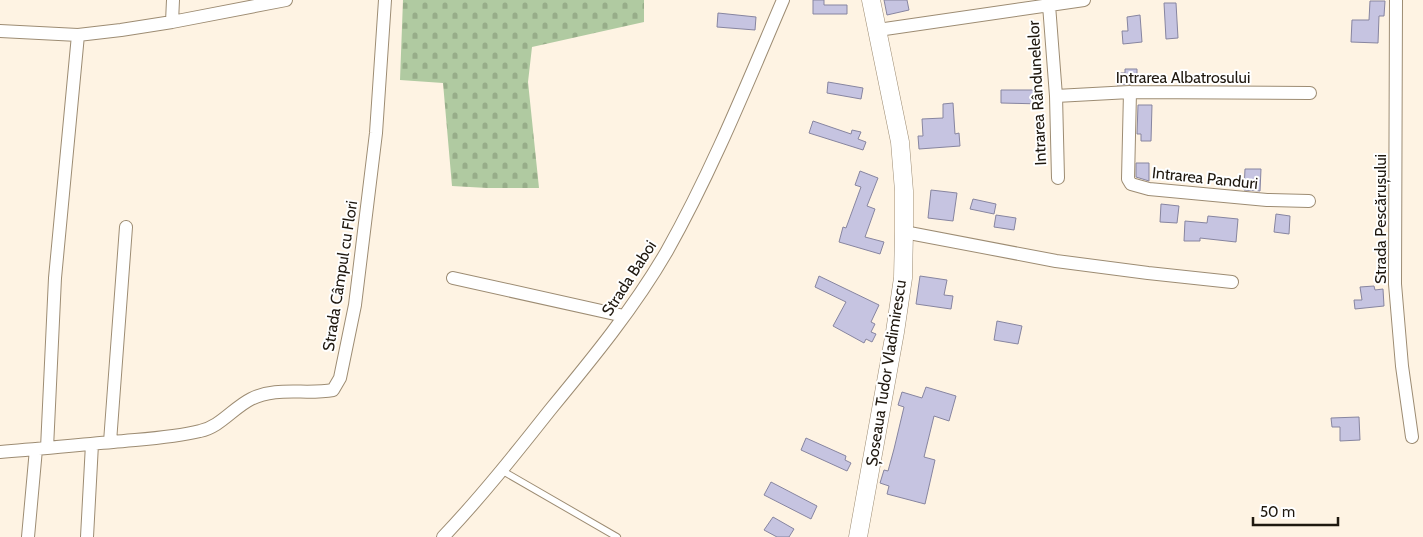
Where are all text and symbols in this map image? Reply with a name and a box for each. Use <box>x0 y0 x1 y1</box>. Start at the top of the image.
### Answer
street label: Intrarea Rândunelelor <box>1024 19 1050 166</box>
street label: Intrarea Albatrosului <box>1116 68 1250 87</box>
street label: Strada Pescărușului <box>1371 154 1391 284</box>
street label: Intrarea Panduri <box>1151 163 1259 193</box>
street label: Strada Câmpul cu Flori <box>319 199 361 353</box>
street label: Strada Baboi <box>598 237 660 319</box>
street label: Șoseaua Tudor Vladimirescu <box>862 278 911 468</box>
scale bar <box>1253 494 1338 526</box>
text: 50 m <box>1260 503 1295 521</box>

